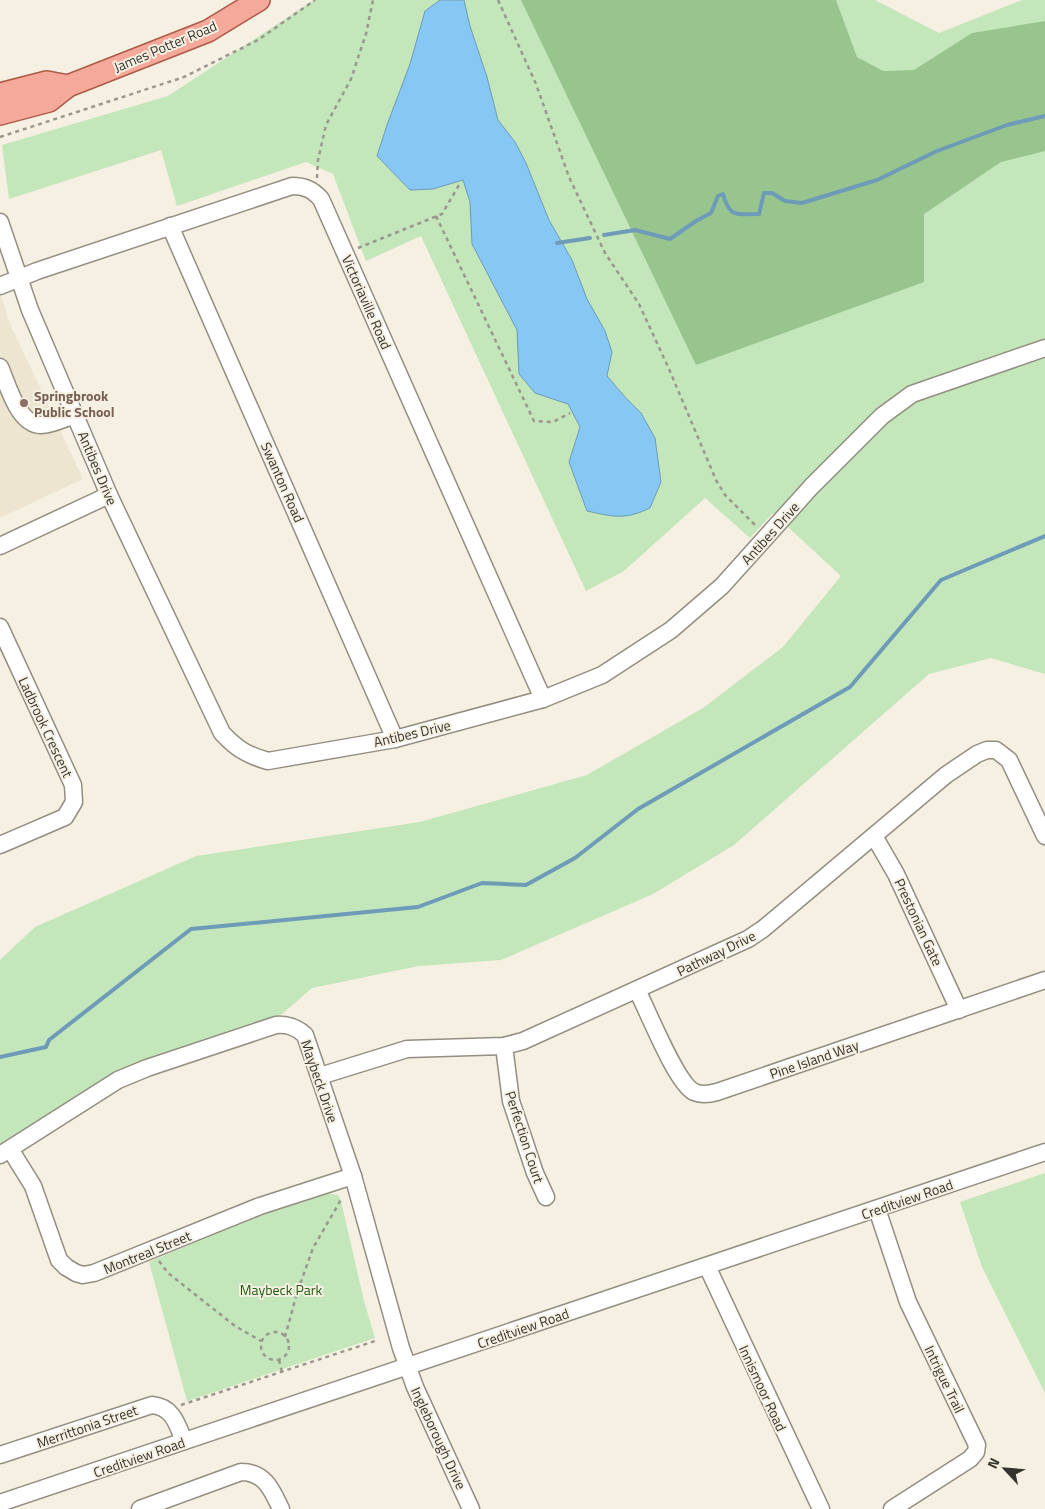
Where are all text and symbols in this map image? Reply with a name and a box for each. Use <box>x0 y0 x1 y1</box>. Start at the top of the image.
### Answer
street label: James Potter Road <box>110 15 220 77</box>
street label: Victoriaville Road <box>337 251 397 353</box>
place label: Springbrook Public School <box>34 385 115 422</box>
marker: Springbrook Public School <box>18 397 30 409</box>
street label: Antibes Drive <box>73 428 123 508</box>
street label: Swanton Road <box>256 439 310 525</box>
street label: Antibes Drive <box>736 497 804 569</box>
street label: Ladbrook Crescent <box>13 673 79 781</box>
street label: Antibes Drive <box>371 714 453 752</box>
street label: Prestonian Gate <box>889 875 949 969</box>
street label: Pathway Drive <box>673 925 759 981</box>
street label: Pine Island Way <box>767 1034 862 1084</box>
street label: Maybeck Drive <box>296 1037 344 1125</box>
street label: Perfection Court <box>500 1088 550 1186</box>
street label: Creditview Road <box>858 1174 956 1224</box>
street label: Montreal Street <box>100 1225 194 1279</box>
park label: Maybeck Park <box>240 1279 323 1300</box>
street label: Creditview Road <box>474 1303 572 1353</box>
street label: Innismoor Road <box>734 1342 792 1434</box>
street label: Intrigue Trail <box>920 1342 970 1416</box>
street label: Ingleborough Drive <box>406 1383 472 1493</box>
street label: Merrittonia Street <box>34 1399 140 1453</box>
street label: Creditview Road <box>90 1432 188 1482</box>
north arrow <box>980 1444 1030 1494</box>
text: N <box>981 1454 1004 1472</box>

